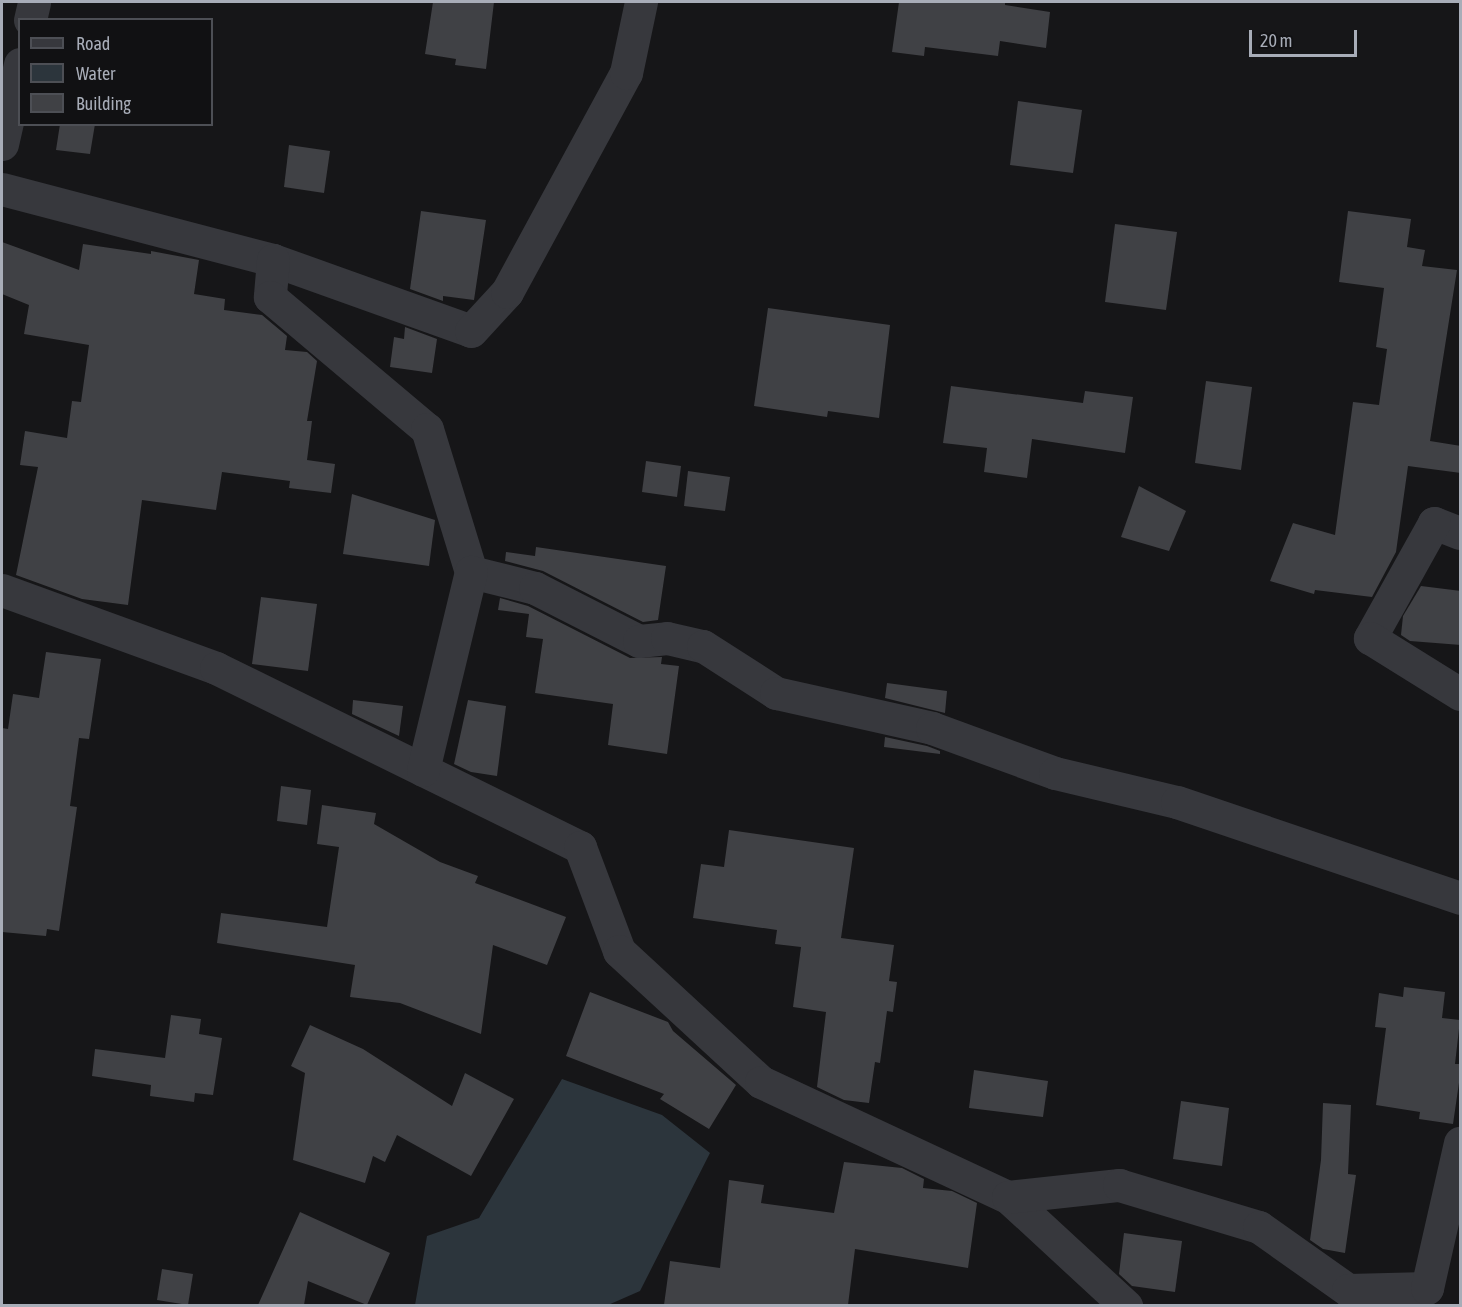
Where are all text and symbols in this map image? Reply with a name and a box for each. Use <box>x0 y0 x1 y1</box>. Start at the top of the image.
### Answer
legend <box>18 18 213 126</box>
scale bar <box>1252 18 1360 56</box>
text: 20 m <box>1260 30 1292 51</box>
text: Road <box>76 33 110 54</box>
text: Water <box>76 63 115 84</box>
text: Building <box>76 93 131 114</box>

